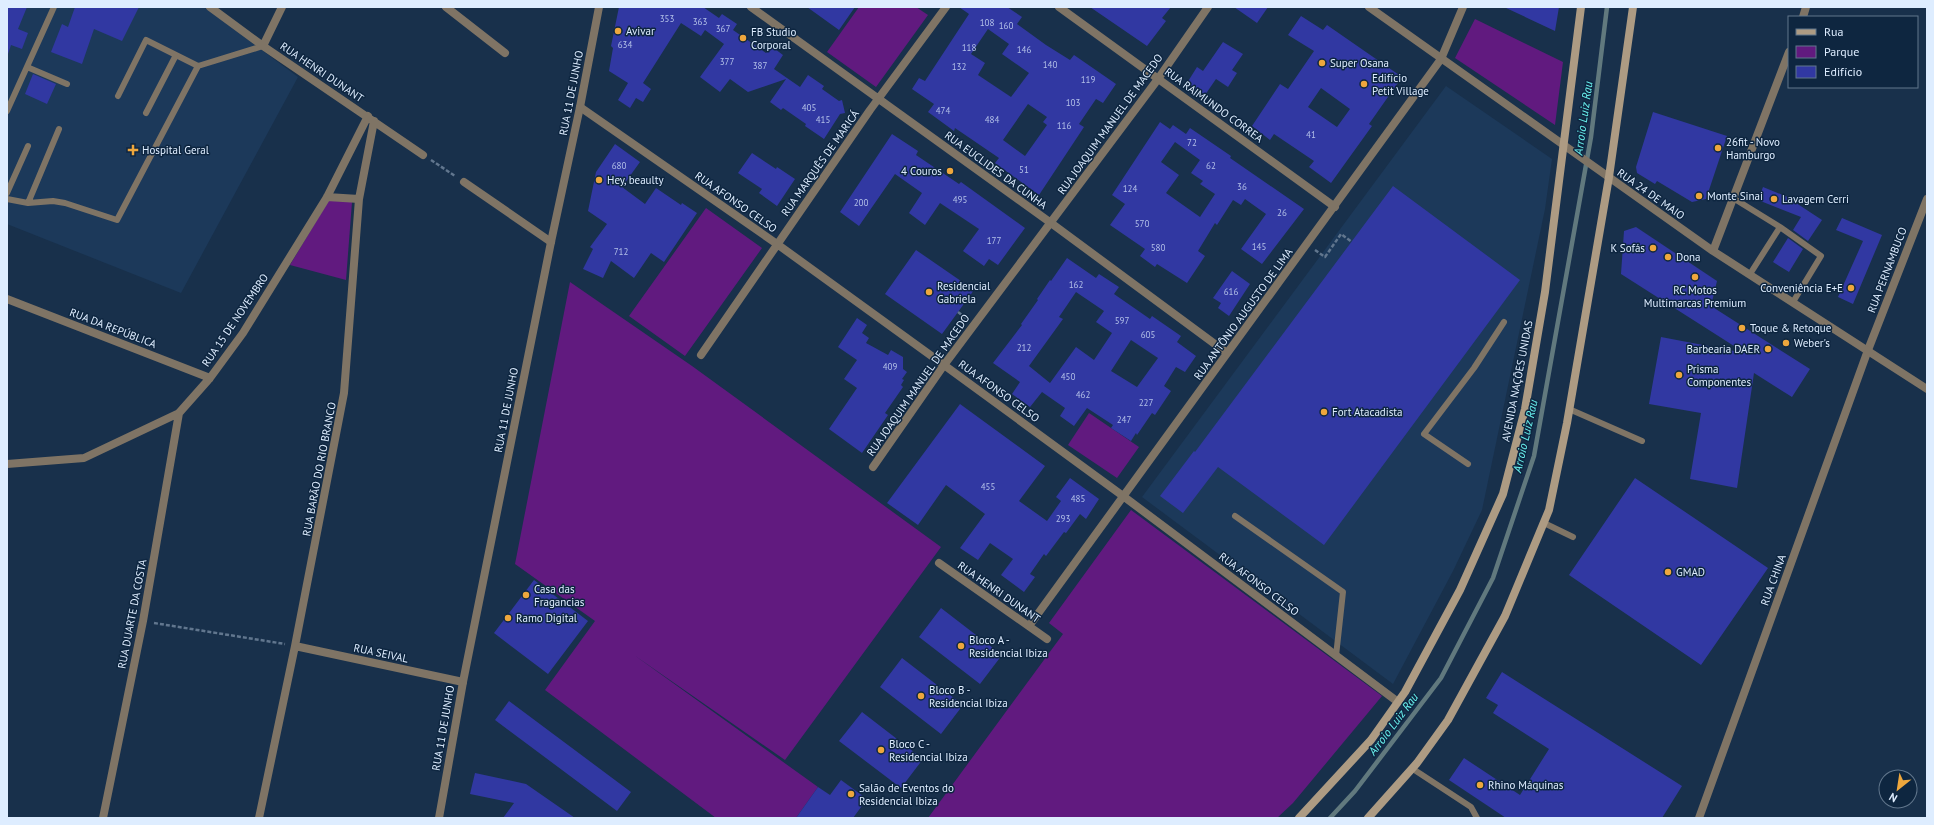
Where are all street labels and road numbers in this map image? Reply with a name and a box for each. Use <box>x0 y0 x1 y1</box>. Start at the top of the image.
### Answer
street label: RUA HENRI DUNANT <box>278 39 366 105</box>
street label: RUA 11 DE JUNHO <box>556 49 586 137</box>
street label: RUA JOAQUIM MANUEL DE MACEDO <box>1054 51 1166 197</box>
street label: RUA RAIMUNDO CORREA <box>1162 65 1266 146</box>
street label: RUA MARQUÊS DE MARICÁ <box>778 107 862 219</box>
street label: RUA EUCLIDES DA CUNHA <box>942 128 1050 212</box>
street label: RUA 24 DE MAIO <box>1614 165 1688 223</box>
street label: RUA AFONSO CELSO <box>692 168 780 236</box>
street label: RUA PERNAMBUCO <box>1864 225 1910 315</box>
street label: RUA ANTÔNIO AUGUSTO DE LIMA <box>1190 245 1296 383</box>
street label: RUA 15 DE NOVEMBRO <box>199 271 271 369</box>
street label: RUA DA REPÚBLICA <box>68 305 159 351</box>
street label: RUA JOAQUIM MANUEL DE MACEDO <box>863 311 973 459</box>
street label: AVENIDA NAÇÕES UNIDAS <box>1498 319 1536 443</box>
street label: RUA AFONSO CELSO <box>956 357 1042 425</box>
street label: RUA 11 DE JUNHO <box>491 366 521 454</box>
street label: RUA BARÃO DO RIO BRANCO <box>299 401 339 537</box>
street label: RUA AFONSO CELSO <box>1216 549 1302 619</box>
street label: RUA CHINA <box>1757 552 1789 607</box>
street label: RUA DUARTE DA COSTA <box>115 558 150 670</box>
street label: RUA HENRI DUNANT <box>955 558 1043 626</box>
street label: RUA SEIVAL <box>352 640 410 666</box>
street label: RUA 11 DE JUNHO <box>429 684 457 772</box>

